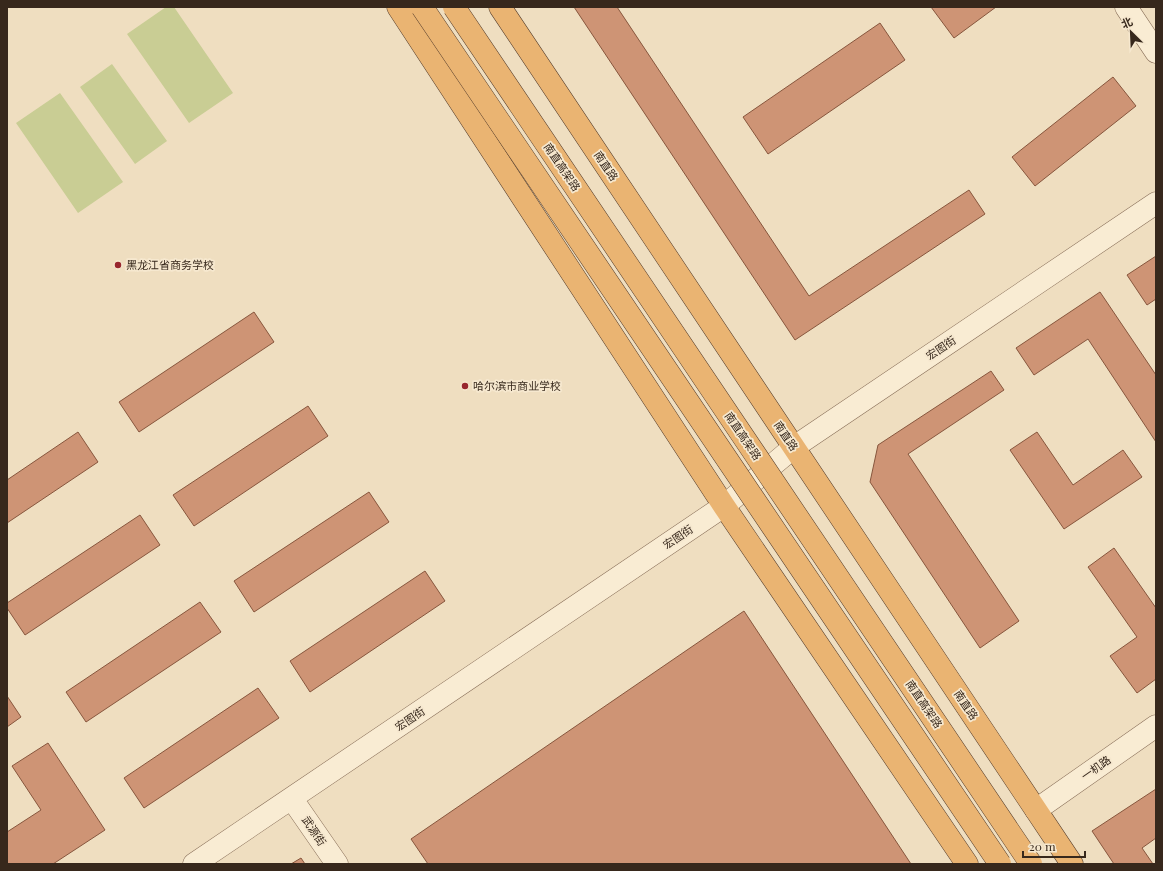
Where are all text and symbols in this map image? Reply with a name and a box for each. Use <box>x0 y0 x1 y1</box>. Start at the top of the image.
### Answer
north arrow <box>1111 12 1151 52</box>
text: 北 <box>1119 13 1135 31</box>
street label: 南直高架路 <box>541 140 584 194</box>
street label: 南直路 <box>591 148 622 184</box>
place label: 黑龙江省商务学校 <box>126 257 214 272</box>
marker: 黑龙江省商务学校 <box>113 260 123 270</box>
street label: 宏图街 <box>923 332 959 363</box>
place label: 哈尔滨市商业学校 <box>473 378 561 393</box>
marker: 哈尔滨市商业学校 <box>460 381 470 391</box>
street label: 南直高架路 <box>722 409 765 463</box>
street label: 南直路 <box>771 418 802 454</box>
street label: 宏图街 <box>660 521 696 552</box>
street label: 南直高架路 <box>903 677 946 731</box>
street label: 南直路 <box>951 687 982 723</box>
street label: 宏图街 <box>392 703 428 734</box>
street label: 一机路 <box>1078 752 1114 783</box>
street label: 武源街 <box>299 813 330 849</box>
scale bar <box>1023 833 1085 859</box>
text: 20 m <box>1029 838 1056 854</box>

